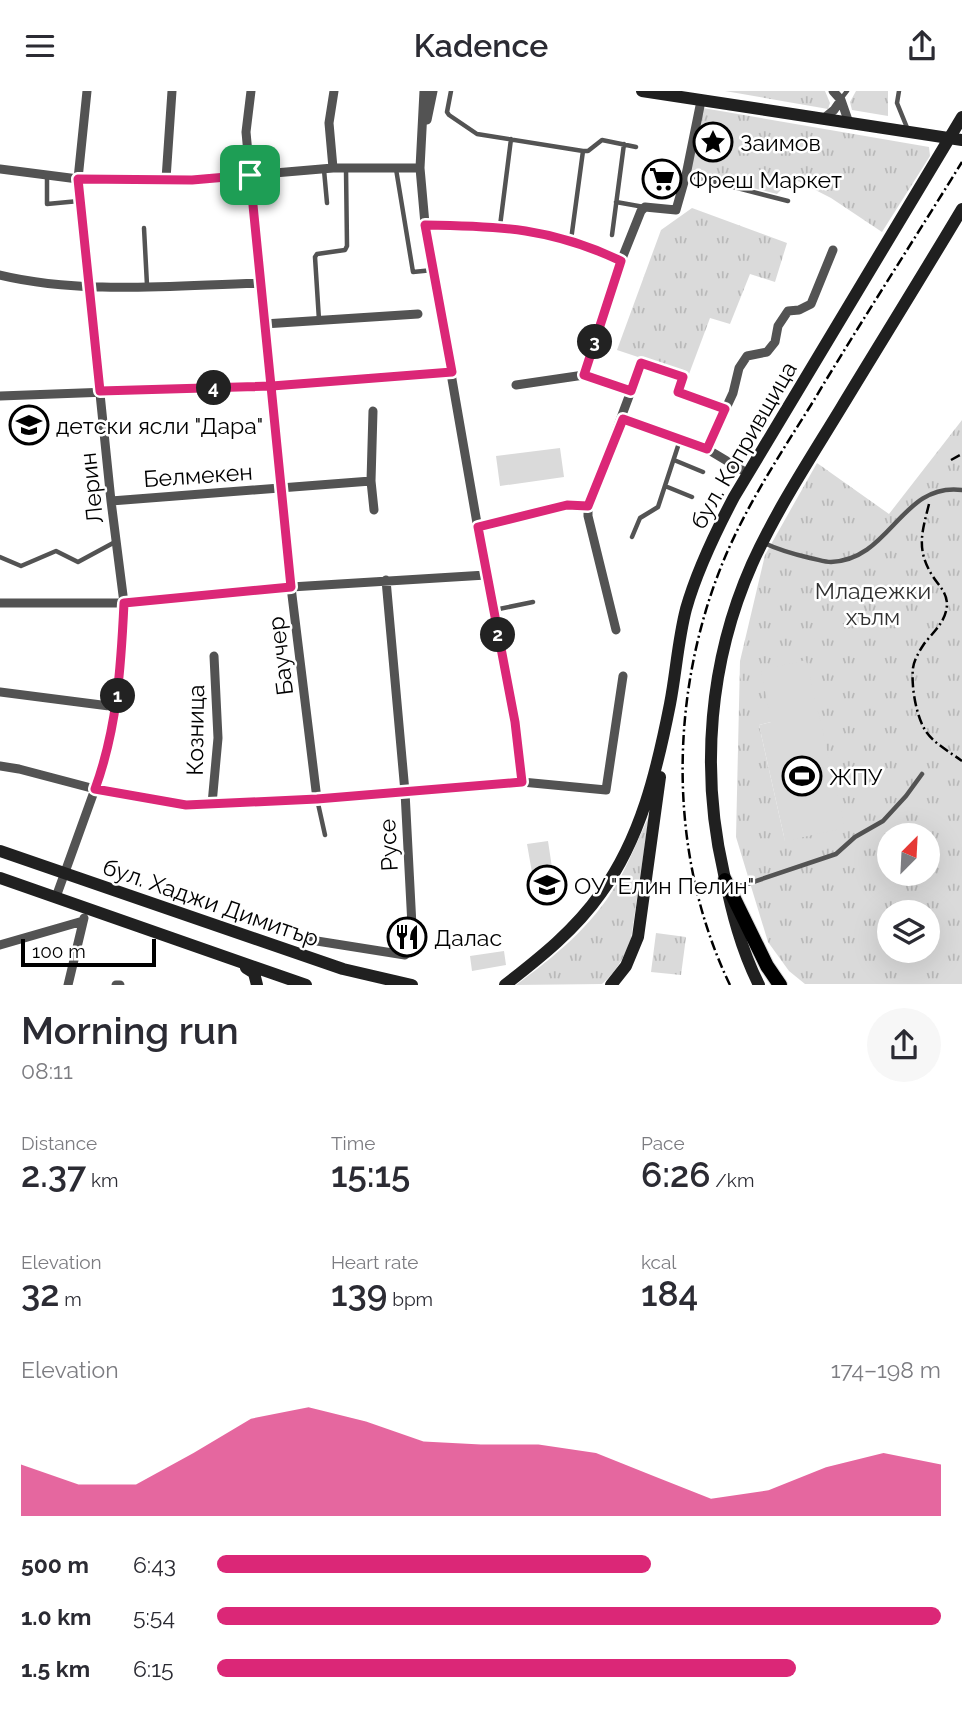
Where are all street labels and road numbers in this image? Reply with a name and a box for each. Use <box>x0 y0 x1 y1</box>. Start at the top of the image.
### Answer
street label: бул. Копривщица <box>684 357 802 533</box>
street label: Лерин <box>74 451 108 525</box>
street label: Белмекен <box>142 458 254 492</box>
street label: Баучер <box>262 615 298 697</box>
street label: Козница <box>181 684 209 776</box>
street label: Русе <box>373 818 403 872</box>
street label: бул. Хаджи Димитър <box>99 852 323 952</box>

